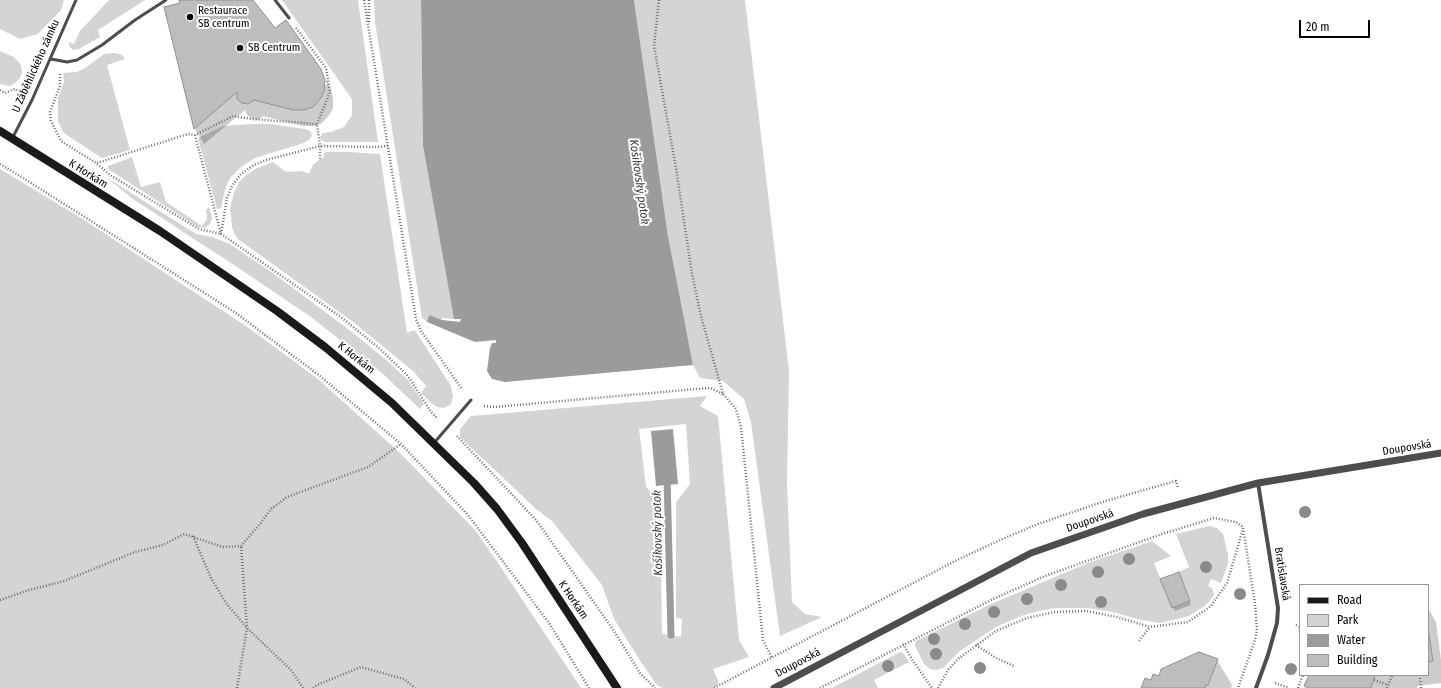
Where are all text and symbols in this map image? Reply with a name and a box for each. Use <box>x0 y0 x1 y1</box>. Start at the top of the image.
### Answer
place label: Restaurace SB centrum <box>198 4 249 30</box>
marker: Restaurace SB centrum <box>185 12 195 22</box>
scale bar <box>1301 12 1372 38</box>
street label: U Záběhlického zámku <box>10 17 62 115</box>
text: 20 m <box>1306 20 1330 34</box>
place label: SB Centrum <box>248 41 300 55</box>
marker: SB Centrum <box>235 43 245 53</box>
water label: Košíkovský potok <box>626 139 652 225</box>
street label: K Horkám <box>66 157 110 191</box>
street label: K Horkám <box>335 339 377 377</box>
street label: Doupovská <box>1382 438 1432 458</box>
water label: Košíkovský potok <box>650 490 666 576</box>
street label: Doupovská <box>1065 507 1115 535</box>
street label: Bratislavská <box>1271 546 1293 602</box>
street label: K Horkám <box>555 578 591 622</box>
legend <box>1299 584 1429 676</box>
text: Road <box>1337 593 1362 607</box>
text: Park <box>1337 613 1358 627</box>
text: Water <box>1337 633 1365 647</box>
street label: Doupovská <box>773 646 823 680</box>
text: Building <box>1337 653 1377 667</box>

